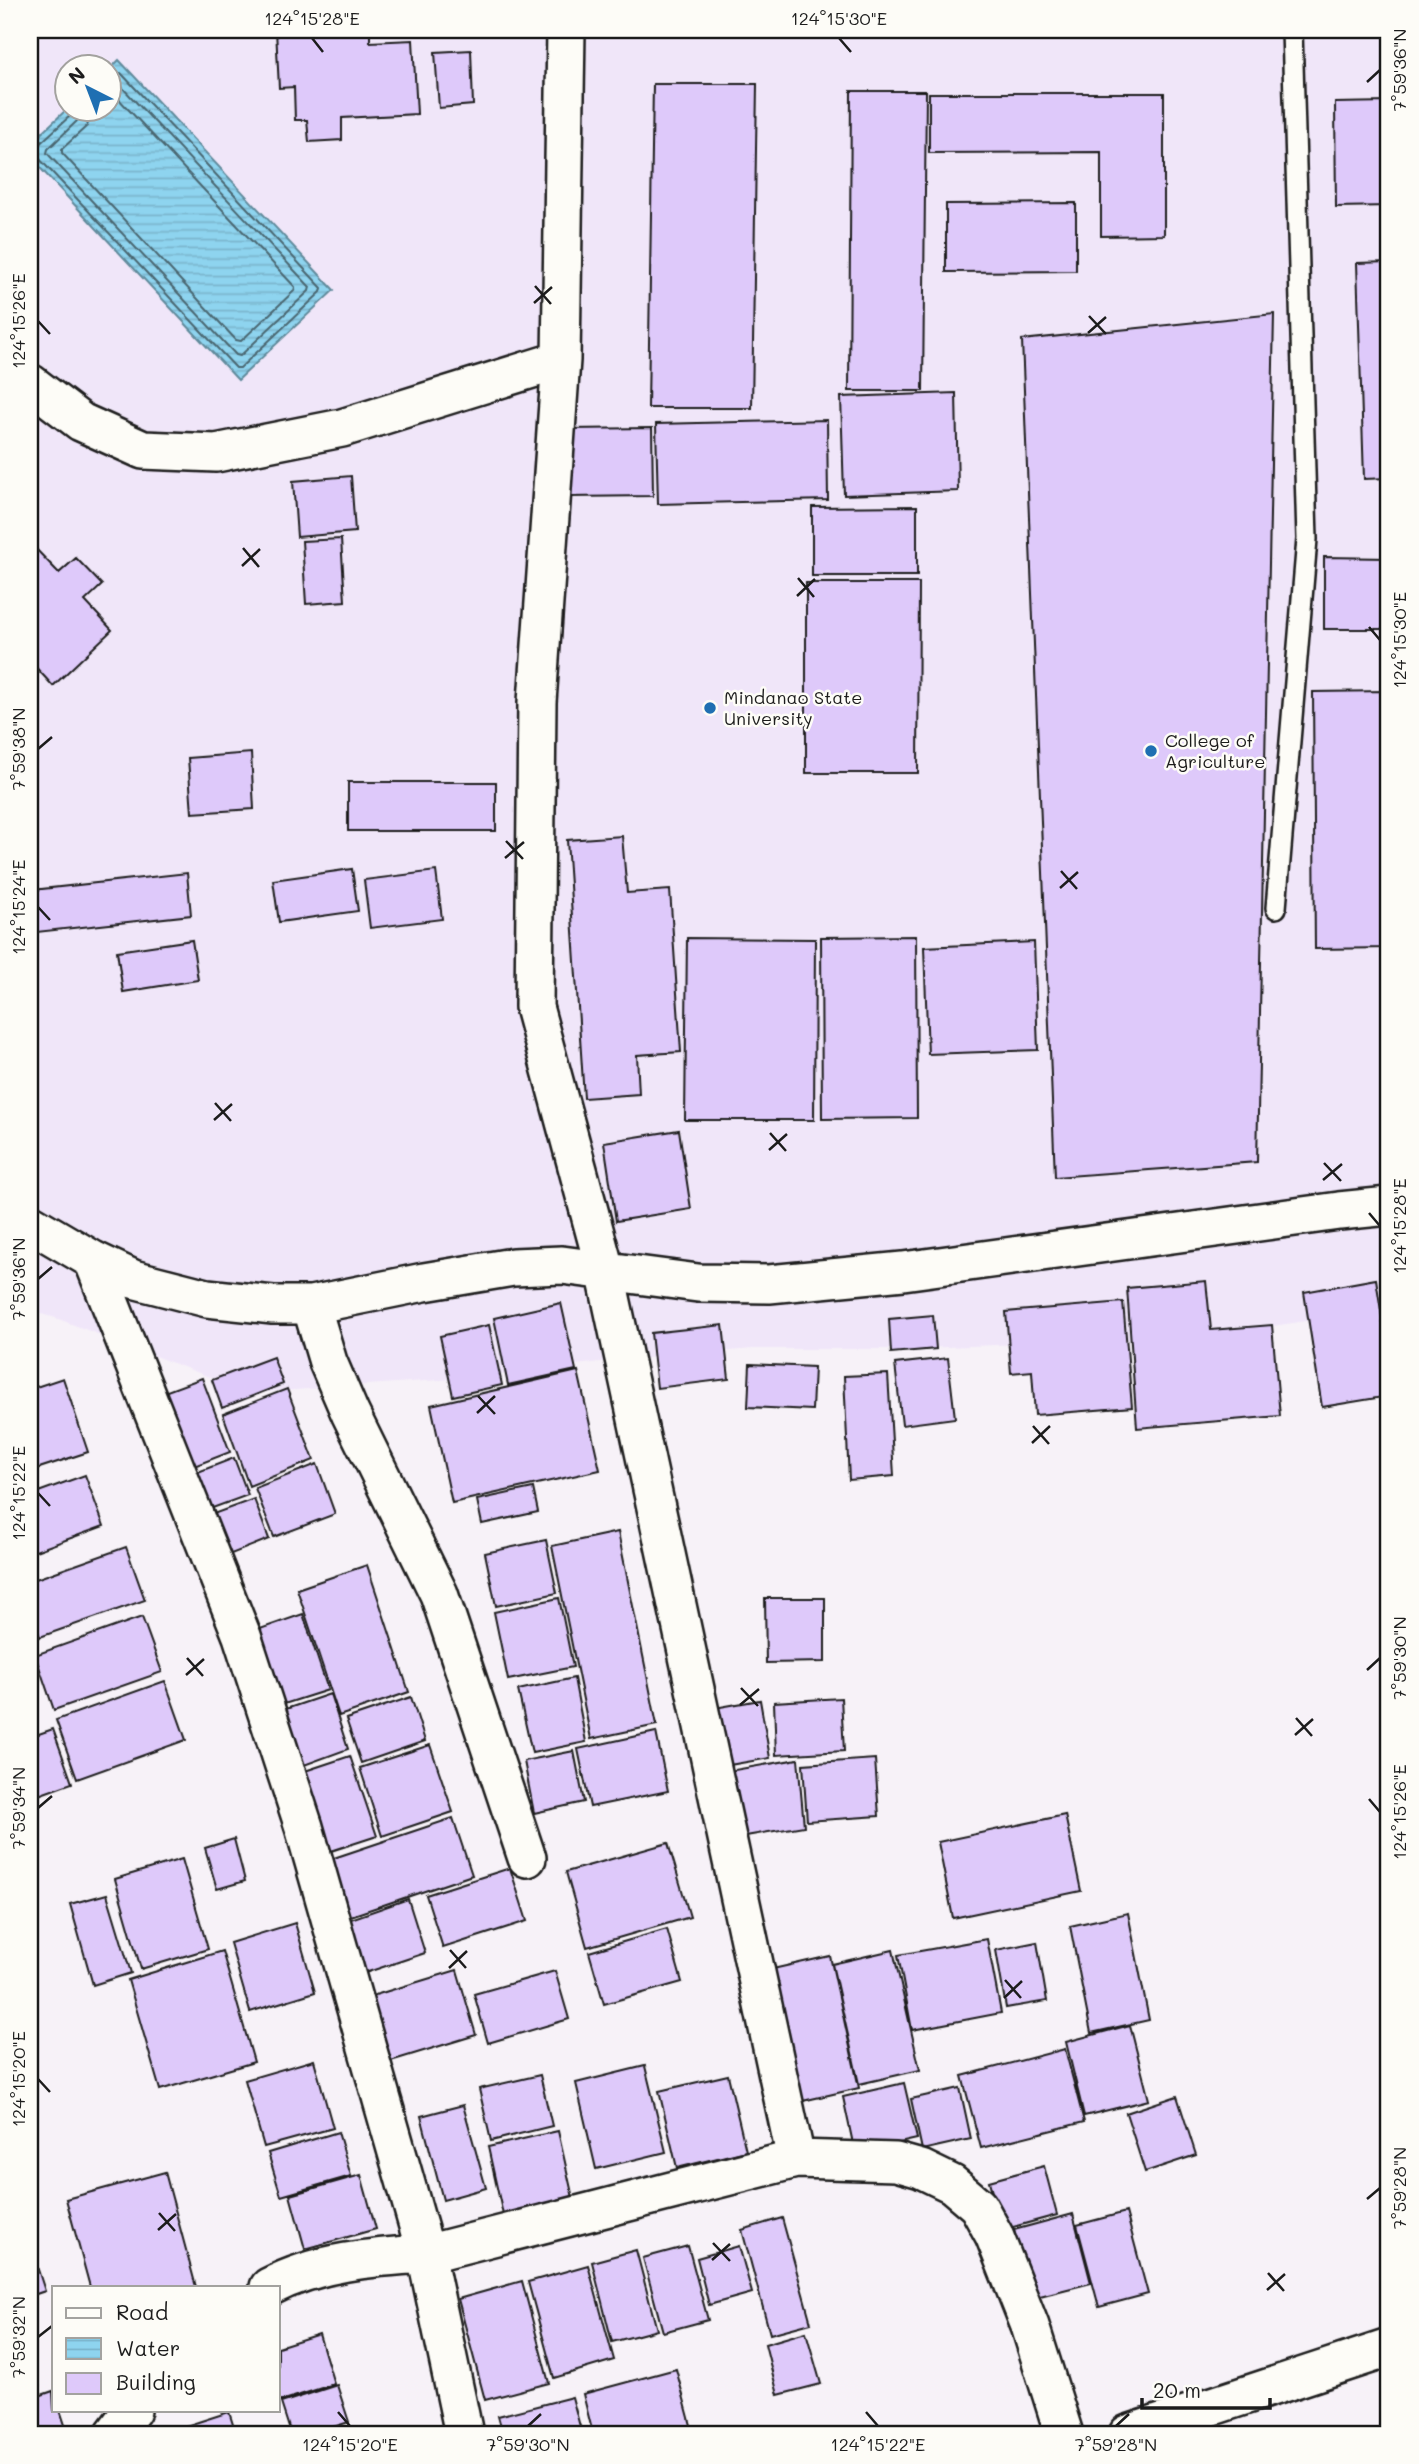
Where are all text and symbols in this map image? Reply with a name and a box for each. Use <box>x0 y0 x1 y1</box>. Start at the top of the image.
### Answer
text: 124°15'28"E <box>264 6 360 30</box>
text: 124°15'30"E <box>791 6 887 30</box>
text: 7°59'36"N <box>1387 28 1411 112</box>
north arrow <box>52 52 122 122</box>
text: N <box>63 61 90 89</box>
text: 124°15'26"E <box>6 273 30 369</box>
text: 124°15'30"E <box>1387 592 1411 688</box>
place label: Mindanao State University <box>724 685 862 730</box>
marker: Mindanao State University <box>702 700 718 716</box>
text: 7°59'38"N <box>6 707 30 791</box>
place label: College of Agriculture <box>1165 728 1265 773</box>
marker: College of Agriculture <box>1143 743 1159 759</box>
text: 124°15'24"E <box>6 859 30 955</box>
text: 124°15'28"E <box>1387 1178 1411 1274</box>
text: 7°59'36"N <box>6 1237 30 1321</box>
text: 124°15'22"E <box>6 1446 30 1540</box>
text: 7°59'30"N <box>1387 1616 1411 1700</box>
text: 124°15'26"E <box>1387 1764 1411 1860</box>
text: 7°59'34"N <box>6 1767 30 1849</box>
text: 124°15'20"E <box>6 2031 30 2127</box>
text: 7°59'28"N <box>1387 2147 1411 2229</box>
legend <box>52 2286 280 2412</box>
text: 7°59'32"N <box>6 2296 30 2378</box>
text: Road <box>116 2298 168 2325</box>
text: Water <box>116 2334 180 2361</box>
scale bar <box>1142 2366 1270 2410</box>
text: Building <box>116 2368 196 2395</box>
text: 20 m <box>1153 2376 1201 2403</box>
text: 124°15'20"E <box>302 2432 398 2456</box>
text: 7°59'30"N <box>486 2432 570 2456</box>
text: 124°15'22"E <box>831 2432 925 2456</box>
text: 7°59'28"N <box>1075 2432 1157 2456</box>

